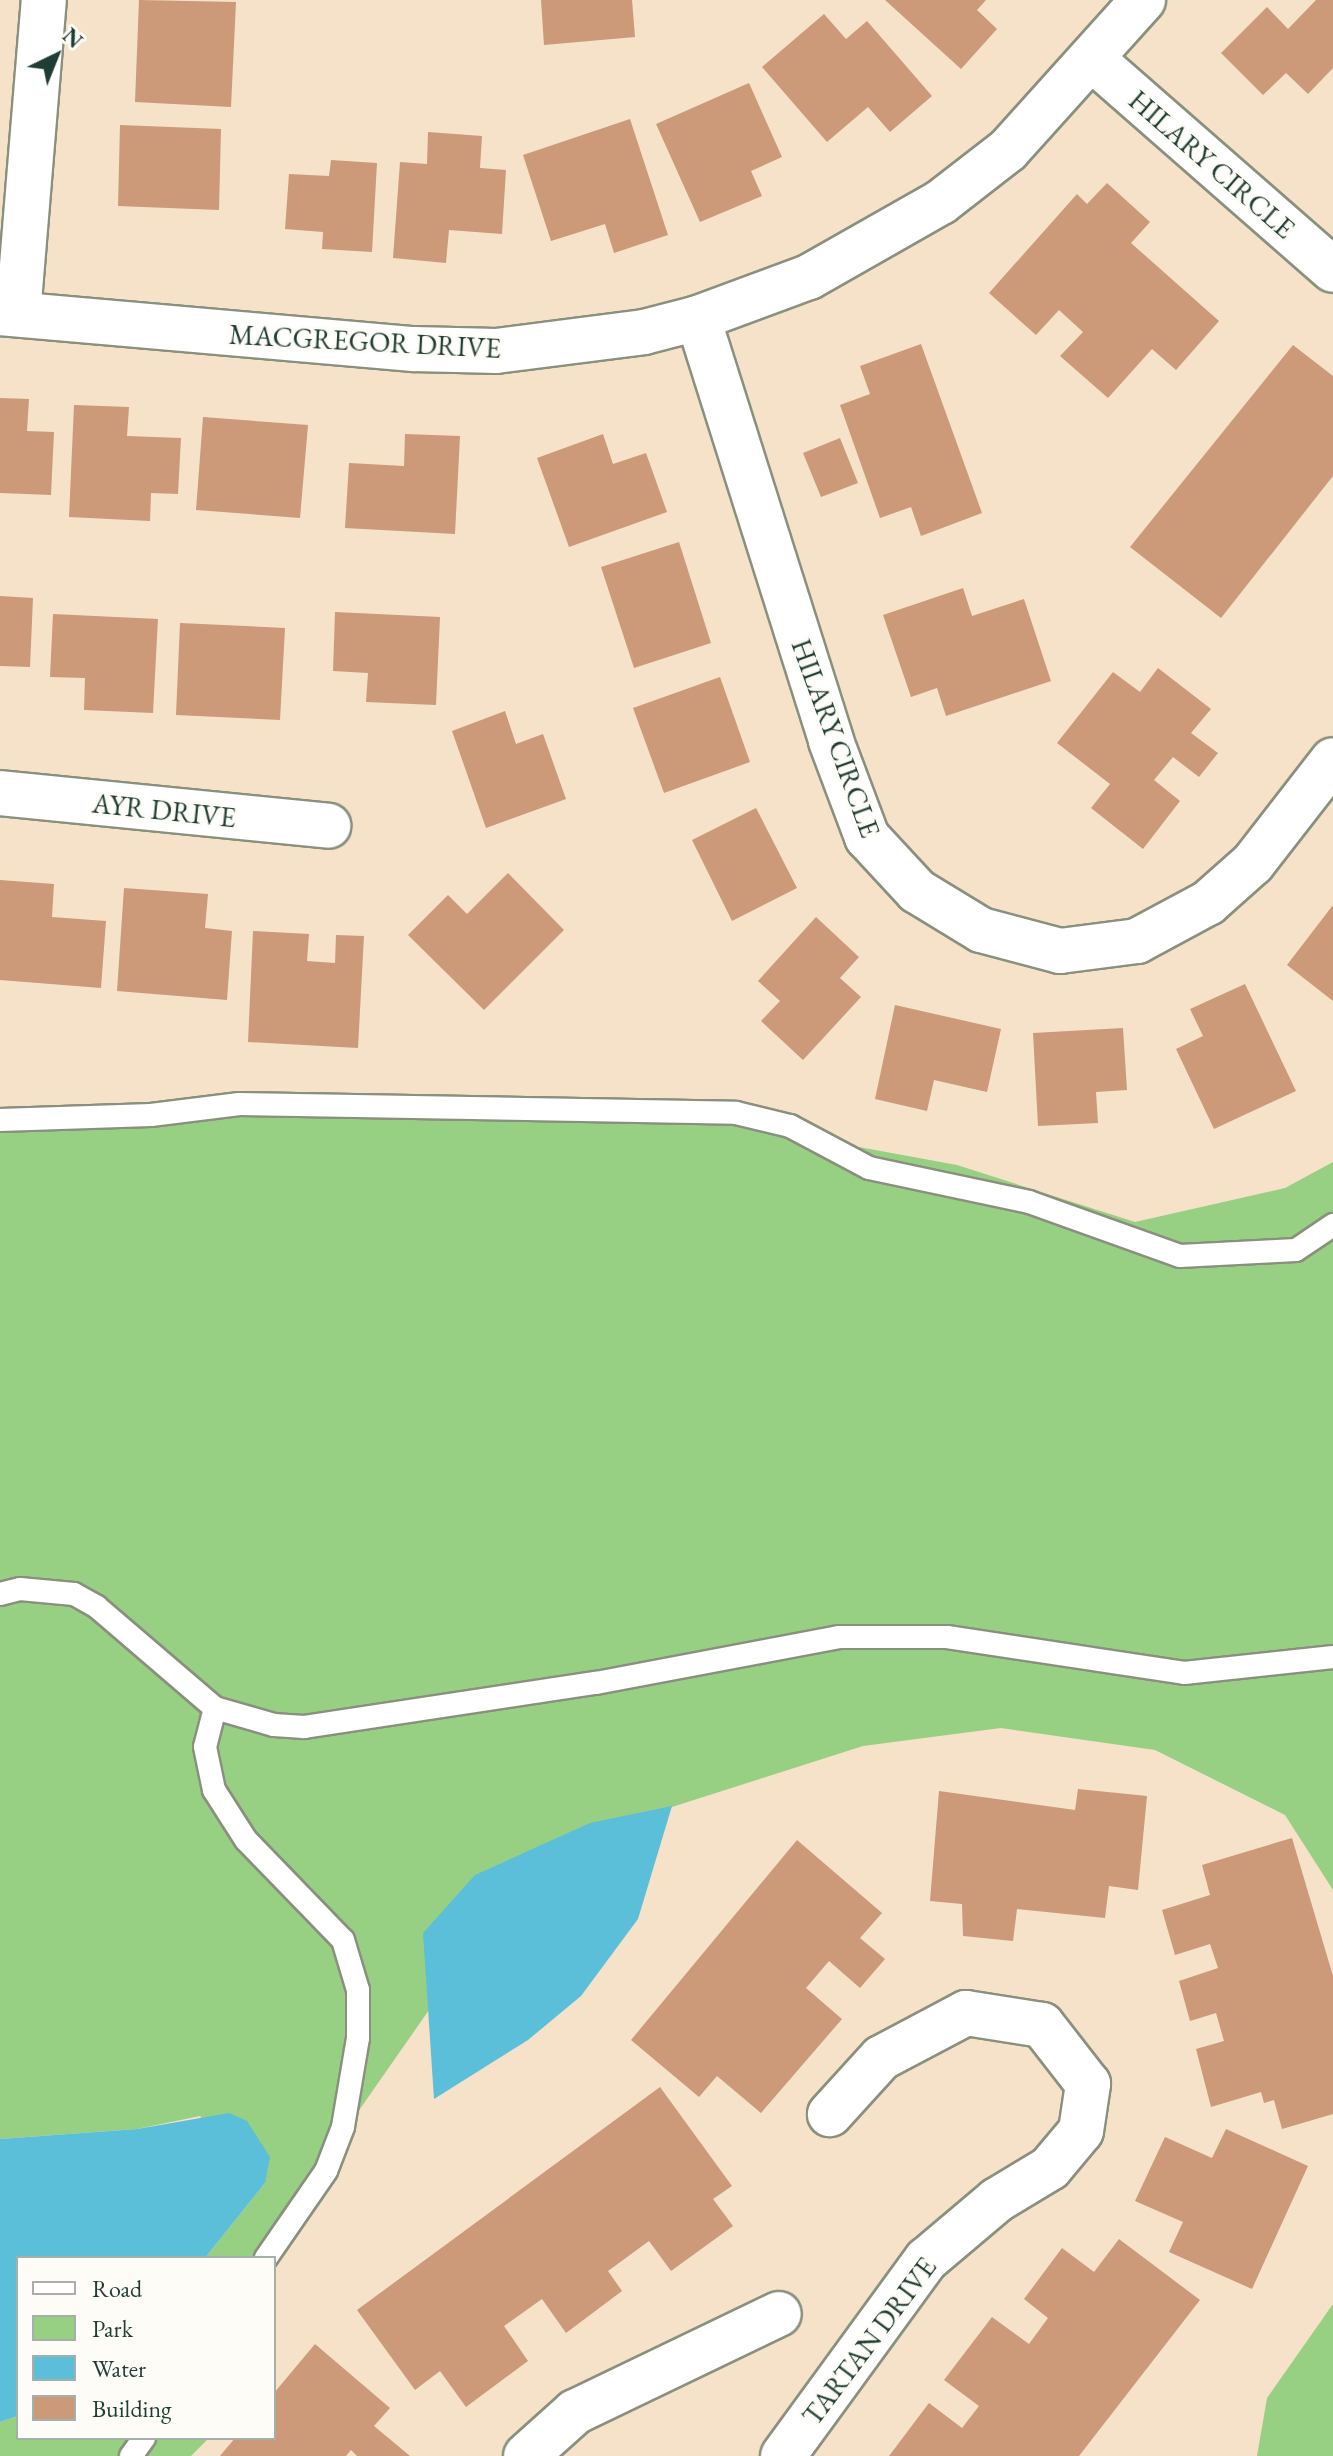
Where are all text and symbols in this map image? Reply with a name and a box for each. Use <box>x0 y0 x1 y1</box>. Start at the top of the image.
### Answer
north arrow <box>16 16 96 96</box>
text: N <box>56 21 89 55</box>
street label: HILARY CIRCLE <box>1122 83 1302 245</box>
street label: MACGREGOR DRIVE <box>228 317 502 365</box>
street label: HILARY CIRCLE <box>785 634 887 842</box>
street label: AYR DRIVE <box>91 786 237 834</box>
street label: TARTAN DRIVE <box>795 2250 943 2432</box>
legend <box>16 2256 276 2440</box>
text: Road <box>92 2273 142 2304</box>
text: Park <box>92 2313 133 2344</box>
text: Water <box>92 2353 146 2384</box>
text: Building <box>92 2393 172 2424</box>

